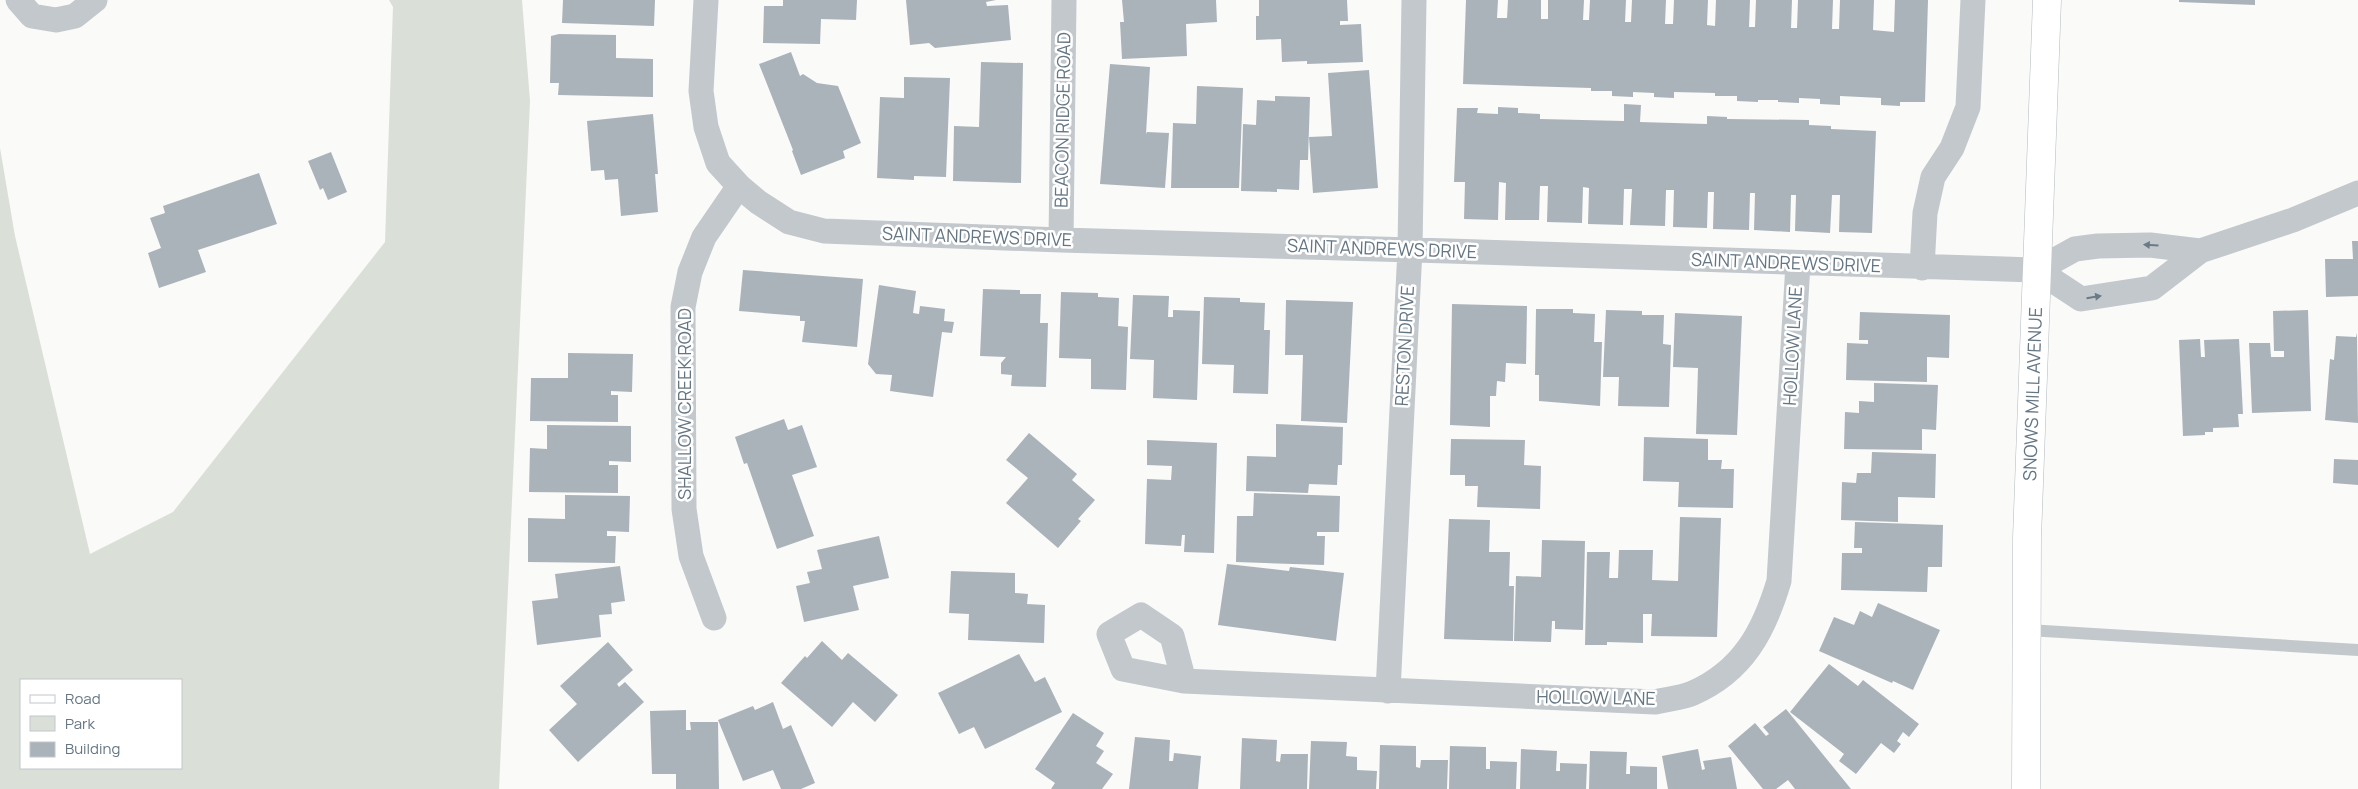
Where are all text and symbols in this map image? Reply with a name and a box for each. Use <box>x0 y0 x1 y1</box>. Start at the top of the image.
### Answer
street label: BEACON RIDGE ROAD <box>1048 32 1076 208</box>
street label: SAINT ANDREWS DRIVE <box>882 221 1072 251</box>
street label: SAINT ANDREWS DRIVE <box>1287 233 1477 263</box>
one-way arrow <box>2143 241 2159 249</box>
street label: SAINT ANDREWS DRIVE <box>1691 247 1881 277</box>
street label: RESTON DRIVE <box>1389 285 1419 407</box>
street label: HOLLOW LANE <box>1777 286 1807 406</box>
one-way arrow <box>2087 292 2103 300</box>
street label: SNOWS MILL AVENUE <box>2017 307 2047 481</box>
street label: SHALLOW CREEK ROAD <box>672 308 696 500</box>
legend <box>20 679 182 769</box>
street label: HOLLOW LANE <box>1536 684 1656 710</box>
text: Road <box>65 688 101 709</box>
text: Park <box>65 713 95 734</box>
text: Building <box>65 738 120 759</box>

